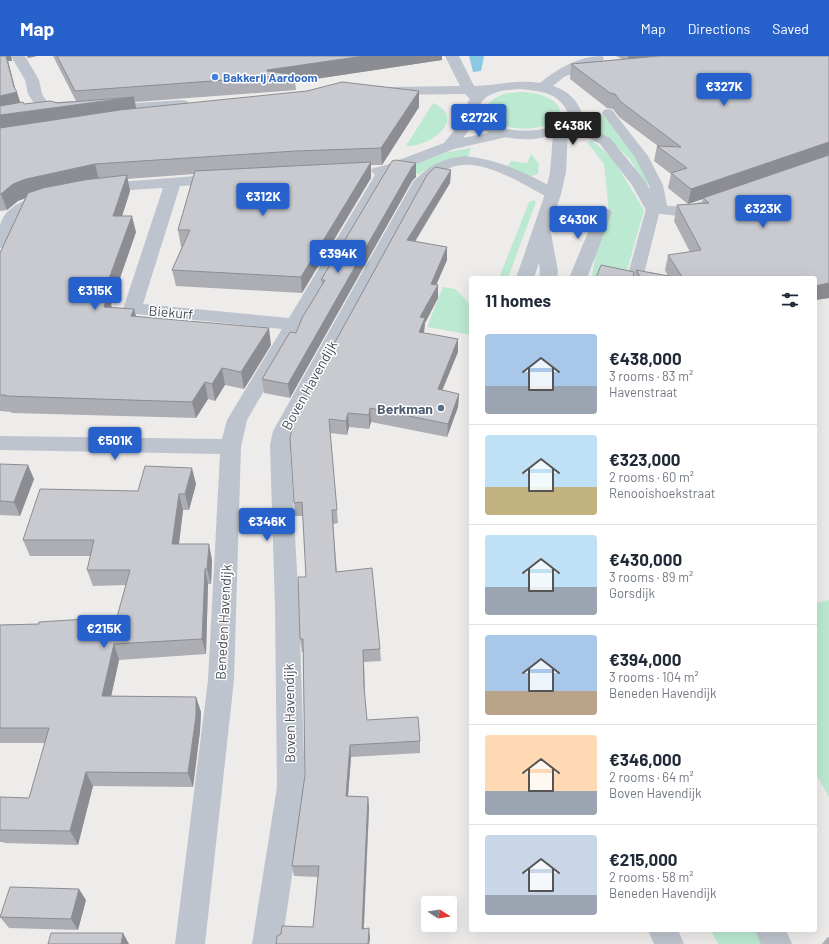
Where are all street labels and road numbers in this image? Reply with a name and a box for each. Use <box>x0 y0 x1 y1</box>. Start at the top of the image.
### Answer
street label: Biekurf <box>148 302 194 322</box>
street label: Boven Havendijk <box>277 337 341 433</box>
street label: Beneden Havendijk <box>211 564 235 680</box>
street label: Boven Havendijk <box>280 663 298 763</box>

